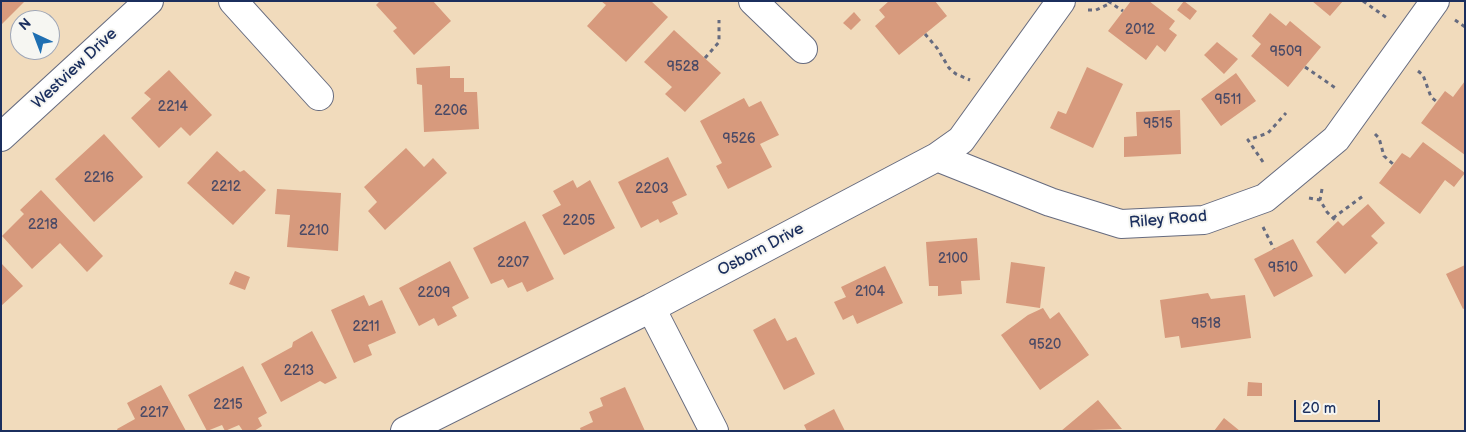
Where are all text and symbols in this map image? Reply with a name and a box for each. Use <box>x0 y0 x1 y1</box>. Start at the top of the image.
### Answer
north arrow <box>10 10 60 60</box>
text: N <box>15 15 35 34</box>
house number: 2012 <box>1125 22 1155 38</box>
street label: Westview Drive <box>28 25 122 113</box>
house number: 9509 <box>1270 44 1302 60</box>
house number: 9528 <box>667 59 699 75</box>
house number: 9511 <box>1215 92 1241 108</box>
house number: 2214 <box>158 99 188 115</box>
house number: 2206 <box>434 103 468 119</box>
house number: 9515 <box>1143 116 1173 132</box>
house number: 9526 <box>723 131 755 147</box>
house number: 2216 <box>84 170 114 186</box>
house number: 2212 <box>211 179 241 195</box>
house number: 2203 <box>635 181 669 197</box>
street label: Riley Road <box>1128 207 1208 233</box>
house number: 2205 <box>563 213 595 229</box>
house number: 2218 <box>28 217 58 233</box>
street label: Osborn Drive <box>715 219 807 281</box>
house number: 2210 <box>299 223 329 239</box>
house number: 2100 <box>938 251 968 267</box>
house number: 2207 <box>497 255 529 271</box>
house number: 9510 <box>1268 260 1298 276</box>
house number: 2104 <box>855 284 885 300</box>
house number: 2209 <box>418 285 450 301</box>
house number: 9518 <box>1191 316 1221 332</box>
house number: 2211 <box>352 319 380 335</box>
house number: 9520 <box>1029 337 1061 353</box>
house number: 2213 <box>284 363 314 379</box>
scale bar <box>1296 390 1382 422</box>
house number: 2215 <box>213 397 243 413</box>
text: 20 m <box>1302 399 1336 418</box>
house number: 2217 <box>140 405 168 421</box>

